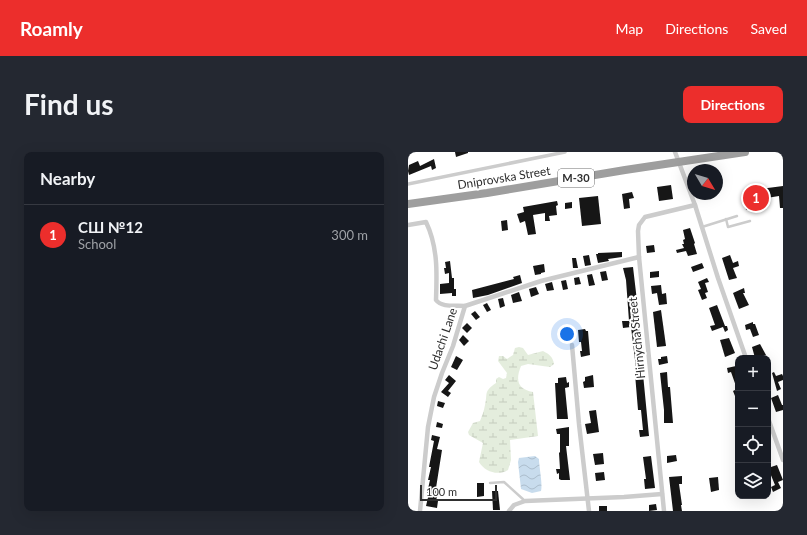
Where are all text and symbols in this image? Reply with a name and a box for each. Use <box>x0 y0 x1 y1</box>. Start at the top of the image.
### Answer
text: Roamly <box>20 17 83 40</box>
text: Map <box>616 20 643 37</box>
text: Directions <box>665 20 728 37</box>
text: Saved <box>750 20 787 37</box>
button: Directions <box>683 86 783 123</box>
text: Find us <box>24 87 114 121</box>
street label: Dniprovska Street <box>456 163 552 192</box>
north arrow <box>687 164 723 200</box>
text: Nearby <box>40 168 95 189</box>
road number: М-30 <box>558 169 594 187</box>
pin: 1 <box>743 183 769 213</box>
text: СШ №12 <box>78 218 143 236</box>
text: 1 <box>49 227 57 243</box>
text: 300 m <box>331 227 368 243</box>
text: School <box>78 236 116 252</box>
street label: Hirnycha Street <box>625 296 648 380</box>
street label: Udachi Lane <box>425 306 460 372</box>
your location <box>557 324 577 344</box>
map controls <box>735 355 771 499</box>
button: + <box>735 355 771 391</box>
button: − <box>735 391 771 427</box>
button: locate <box>735 427 771 463</box>
button: layers <box>735 463 771 499</box>
scale bar <box>420 483 497 502</box>
text: 100 m <box>426 485 457 498</box>

